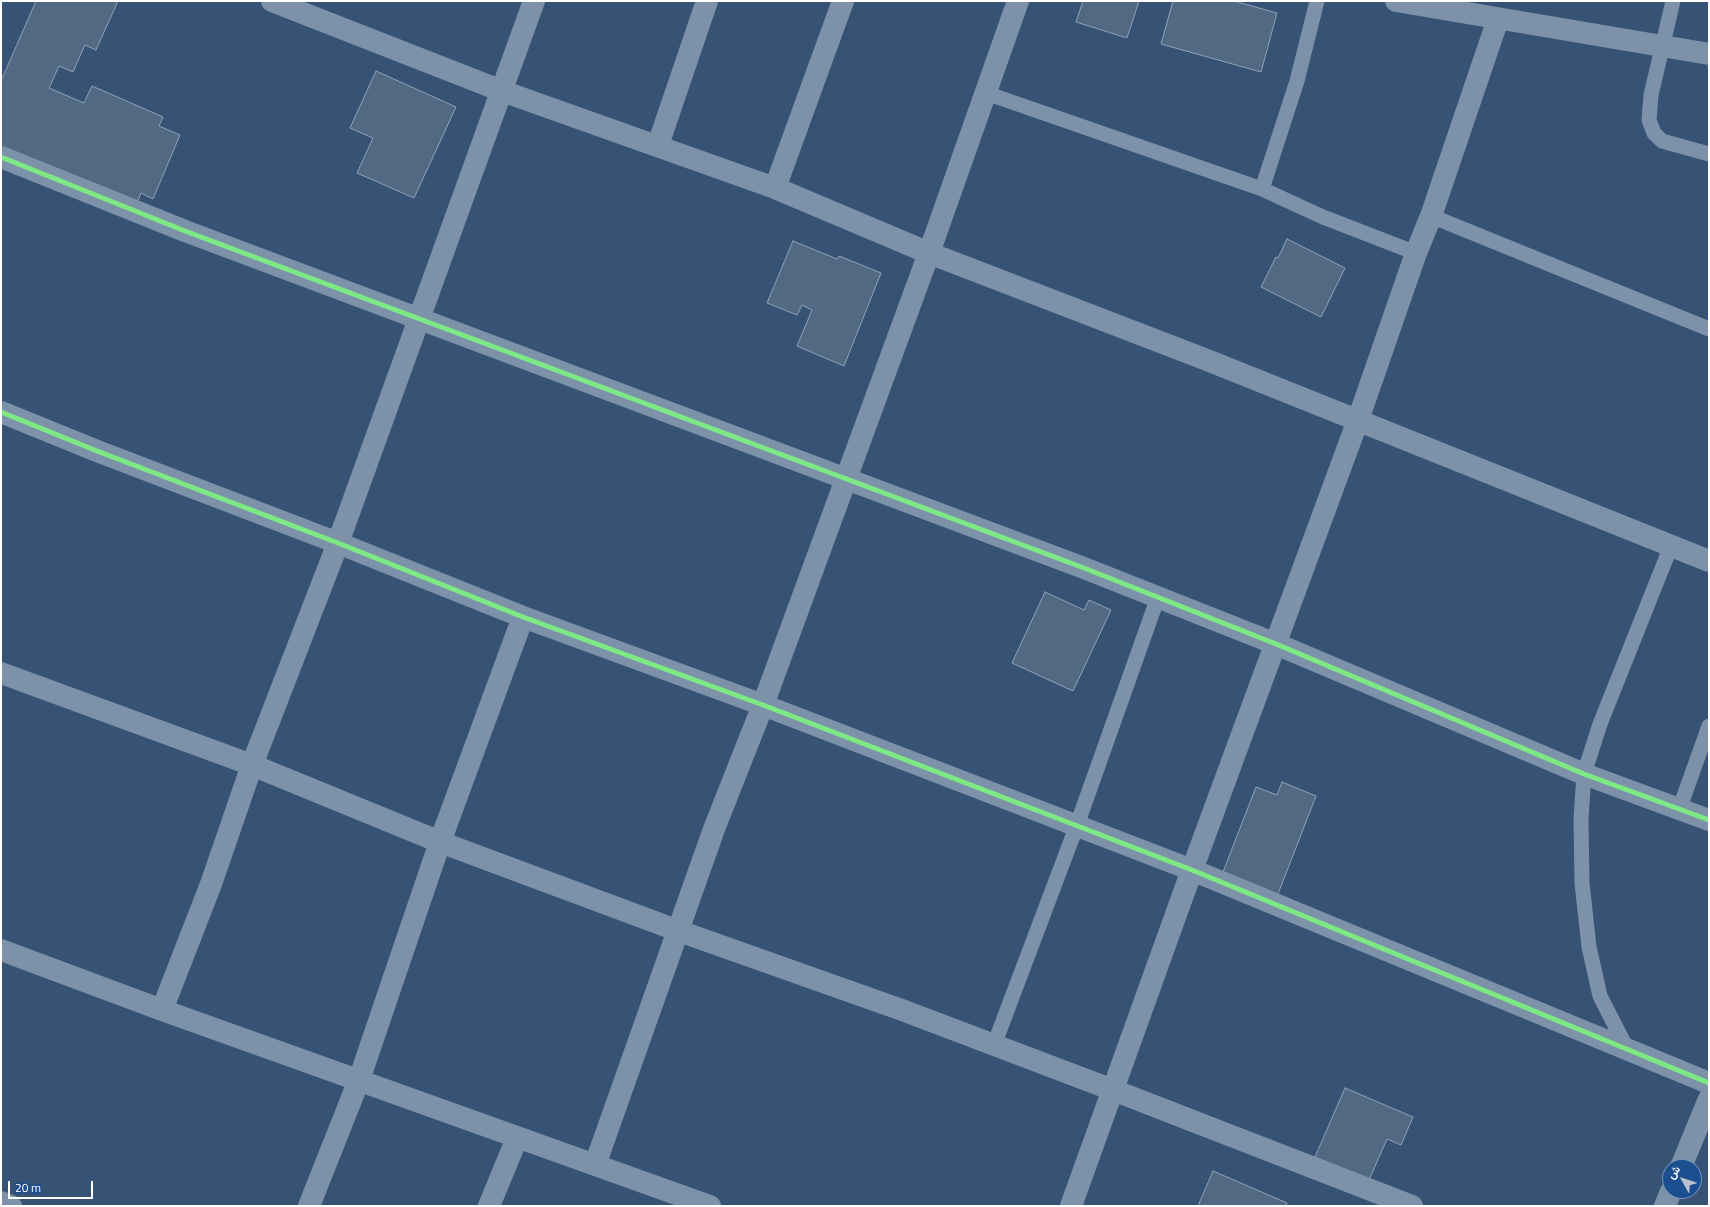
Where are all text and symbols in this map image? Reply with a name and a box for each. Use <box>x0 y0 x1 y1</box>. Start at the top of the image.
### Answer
north arrow <box>1662 1159 1702 1199</box>
text: ش <box>1663 1162 1684 1182</box>
scale bar <box>10 1173 95 1199</box>
text: 20 m <box>15 1178 41 1197</box>

